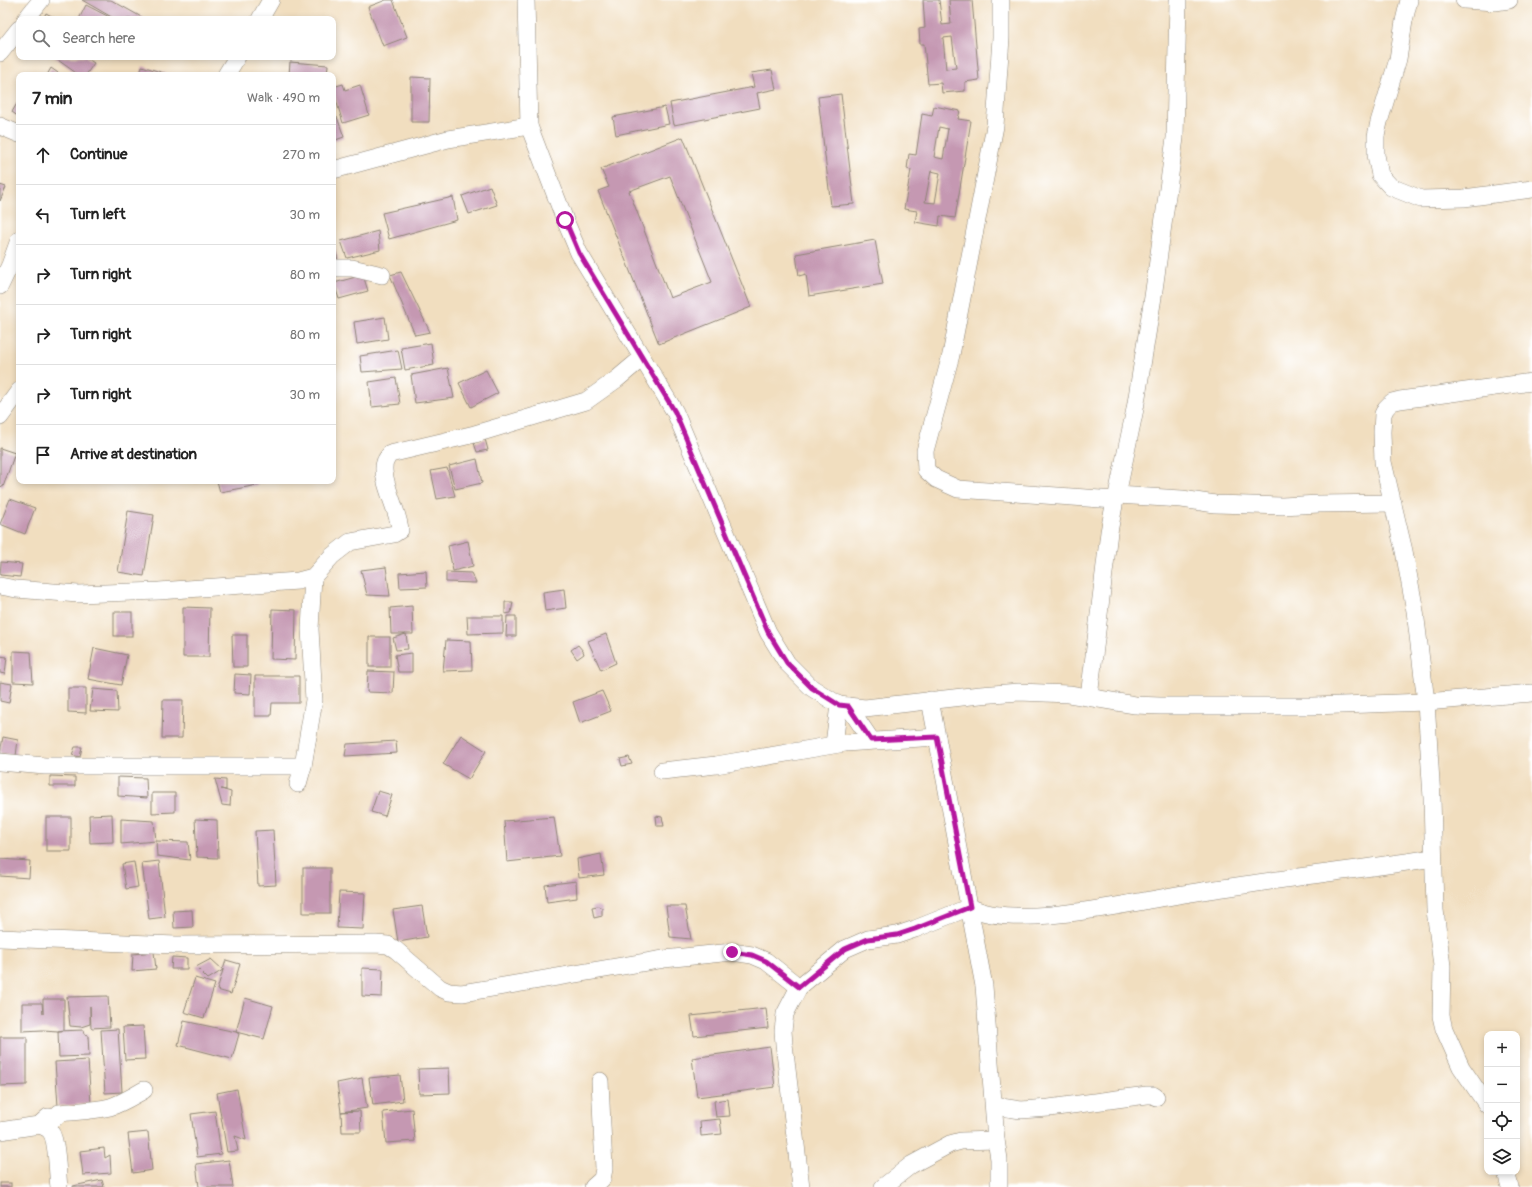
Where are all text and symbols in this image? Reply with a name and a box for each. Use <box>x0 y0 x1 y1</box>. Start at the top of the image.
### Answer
search box <box>16 16 336 60</box>
icon: search <box>30 27 52 49</box>
text: Search here <box>62 29 135 48</box>
text: 7 min <box>32 88 72 109</box>
text: Walk · 490 m <box>247 90 320 106</box>
icon: ahead <box>32 144 54 166</box>
text: Continue <box>70 145 128 164</box>
text: 270 m <box>283 147 320 163</box>
icon: left <box>32 204 54 226</box>
text: Turn left <box>70 205 126 224</box>
text: 30 m <box>290 207 320 223</box>
route start <box>556 211 574 229</box>
icon: right <box>32 264 54 286</box>
text: Turn right <box>70 265 131 284</box>
text: 80 m <box>290 267 320 283</box>
icon: right <box>32 324 54 346</box>
text: Turn right <box>70 325 131 344</box>
text: 80 m <box>290 327 320 343</box>
icon: right <box>32 384 54 406</box>
text: Turn right <box>70 385 131 404</box>
text: 30 m <box>290 387 320 403</box>
icon: arrive <box>32 444 54 466</box>
text: Arrive at destination <box>70 445 197 464</box>
route end <box>723 943 741 961</box>
map controls <box>1484 1031 1520 1175</box>
button: + <box>1484 1031 1520 1067</box>
button: − <box>1484 1067 1520 1103</box>
button: locate <box>1484 1103 1520 1139</box>
button: layers <box>1484 1139 1520 1175</box>

